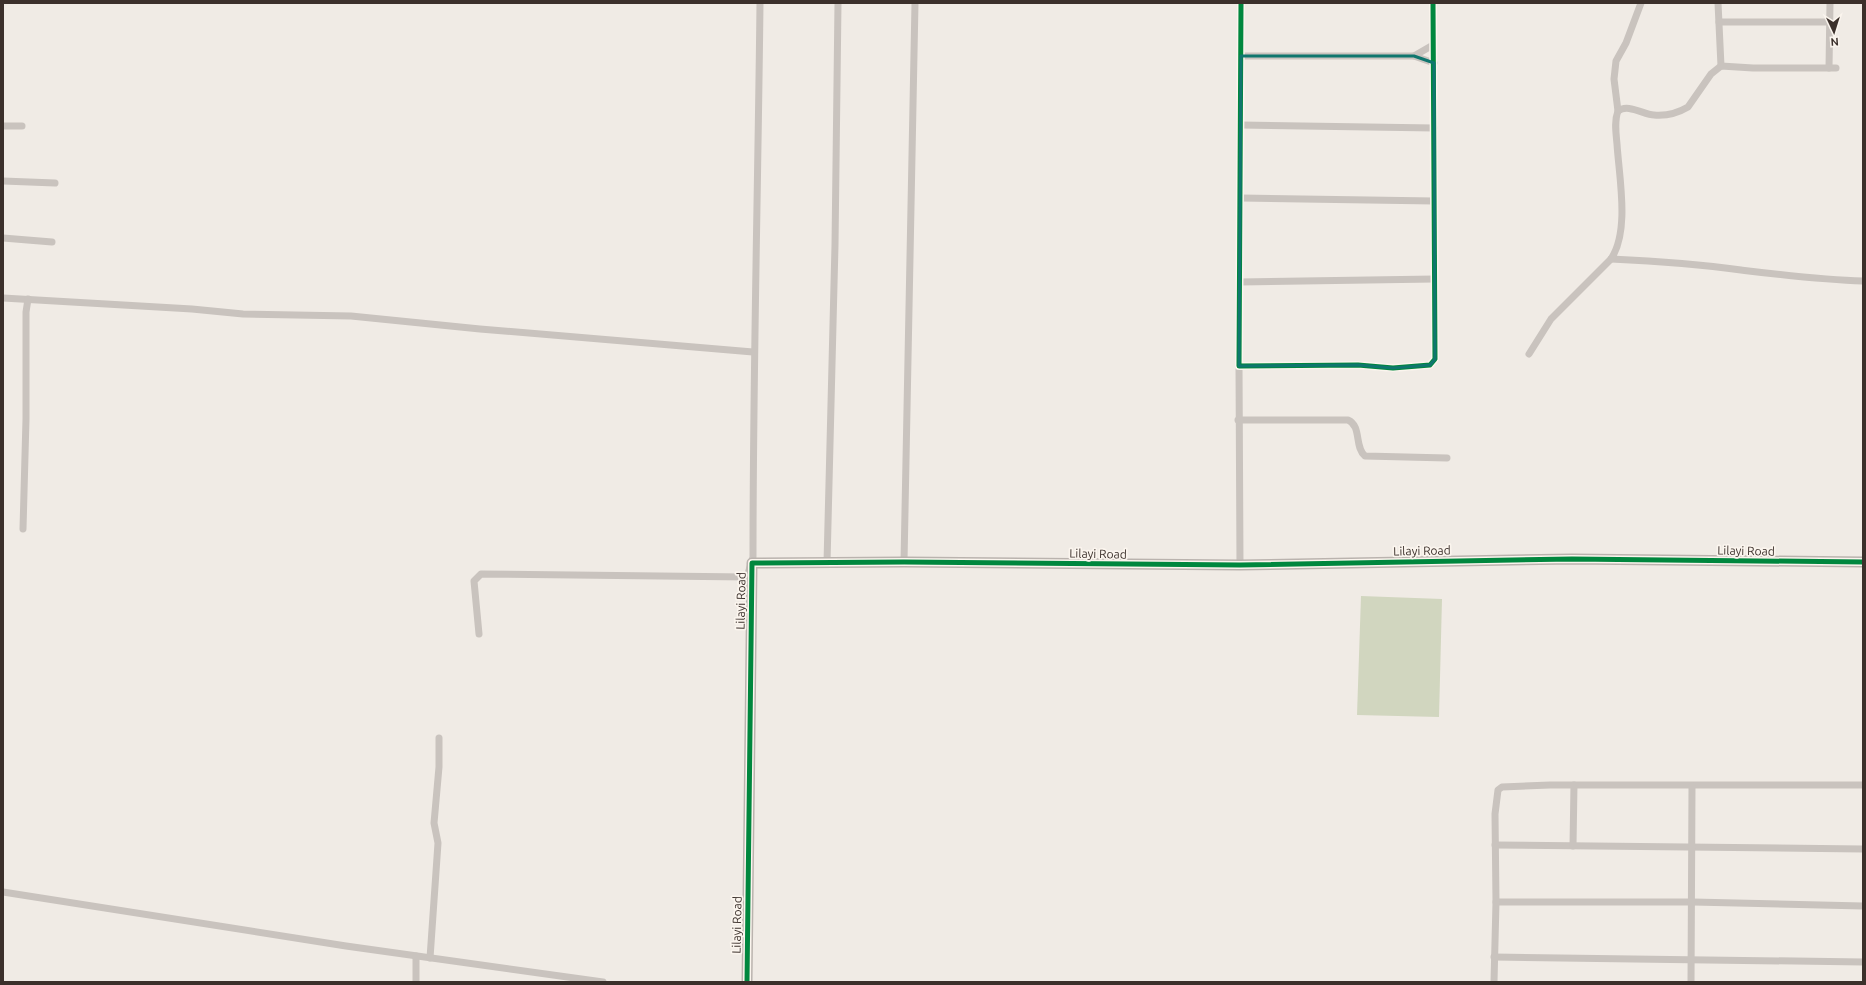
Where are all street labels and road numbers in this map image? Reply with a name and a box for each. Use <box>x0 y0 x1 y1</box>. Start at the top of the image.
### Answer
street label: Lilayi Road <box>1393 543 1451 558</box>
street label: Lilayi Road <box>1717 543 1775 558</box>
street label: Lilayi Road <box>1069 546 1127 561</box>
street label: Lilayi Road <box>733 572 748 630</box>
street label: Lilayi Road <box>729 896 744 954</box>

